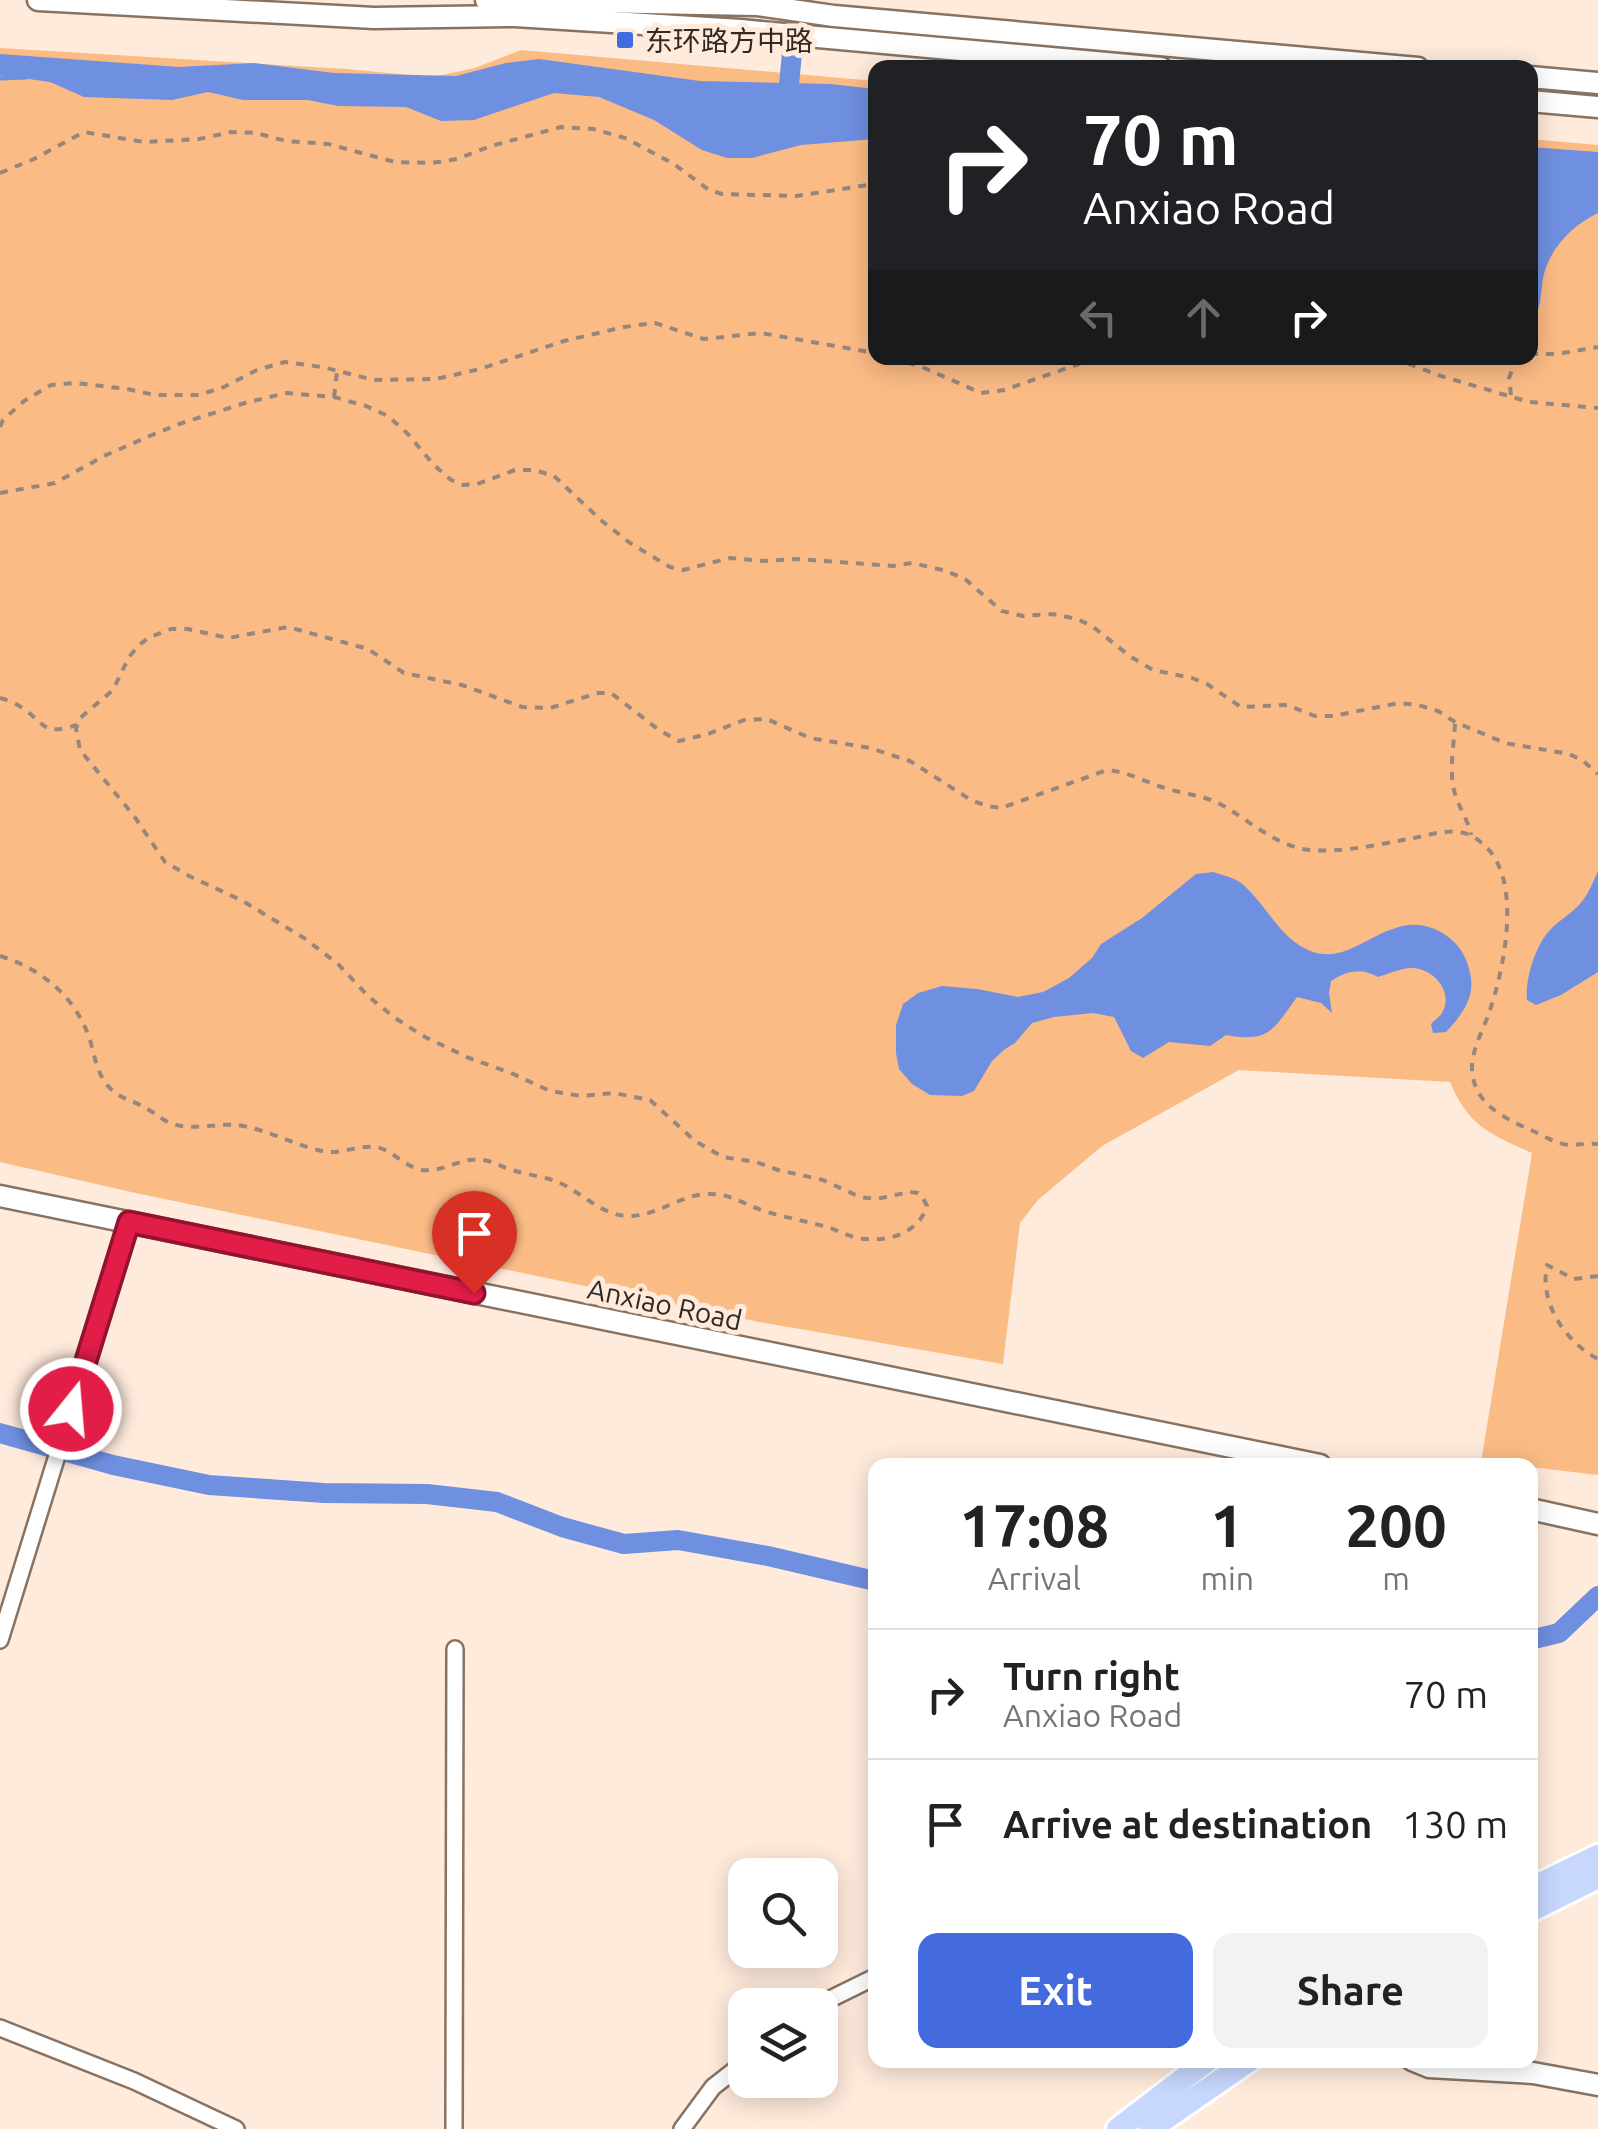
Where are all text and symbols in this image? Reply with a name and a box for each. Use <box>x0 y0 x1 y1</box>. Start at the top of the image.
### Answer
place label: 东环路方中路 <box>645 25 813 56</box>
marker: 东环路方中路 <box>614 29 636 51</box>
icon: right <box>918 100 1048 230</box>
text: 70 m <box>1083 100 1239 178</box>
text: Anxiao Road <box>1083 182 1335 233</box>
icon: left <box>1071 290 1126 345</box>
icon: ahead <box>1176 290 1231 345</box>
icon: right <box>1281 290 1336 345</box>
pin <box>432 1191 517 1294</box>
icon: arrive <box>447 1206 502 1261</box>
street label: Anxiao Road <box>585 1273 745 1335</box>
position arrow <box>19 1357 123 1461</box>
text: 17:08 <box>959 1491 1109 1558</box>
text: 1 <box>1210 1491 1244 1558</box>
text: 200 <box>1345 1491 1447 1558</box>
text: Arrival <box>988 1560 1081 1596</box>
text: min <box>1200 1560 1254 1596</box>
text: m <box>1382 1560 1410 1596</box>
text: Turn right <box>1003 1655 1180 1697</box>
icon: right <box>918 1667 973 1722</box>
text: 70 m <box>1404 1673 1488 1715</box>
text: Anxiao Road <box>1003 1697 1182 1733</box>
icon: arrive <box>918 1797 973 1852</box>
text: Arrive at destination <box>1003 1803 1372 1845</box>
text: 130 m <box>1402 1803 1508 1845</box>
map controls <box>728 1858 838 2098</box>
button: search <box>728 1858 838 1968</box>
button: Exit <box>918 1933 1193 2048</box>
button: Share <box>1213 1933 1488 2048</box>
button: layers <box>728 1988 838 2098</box>

